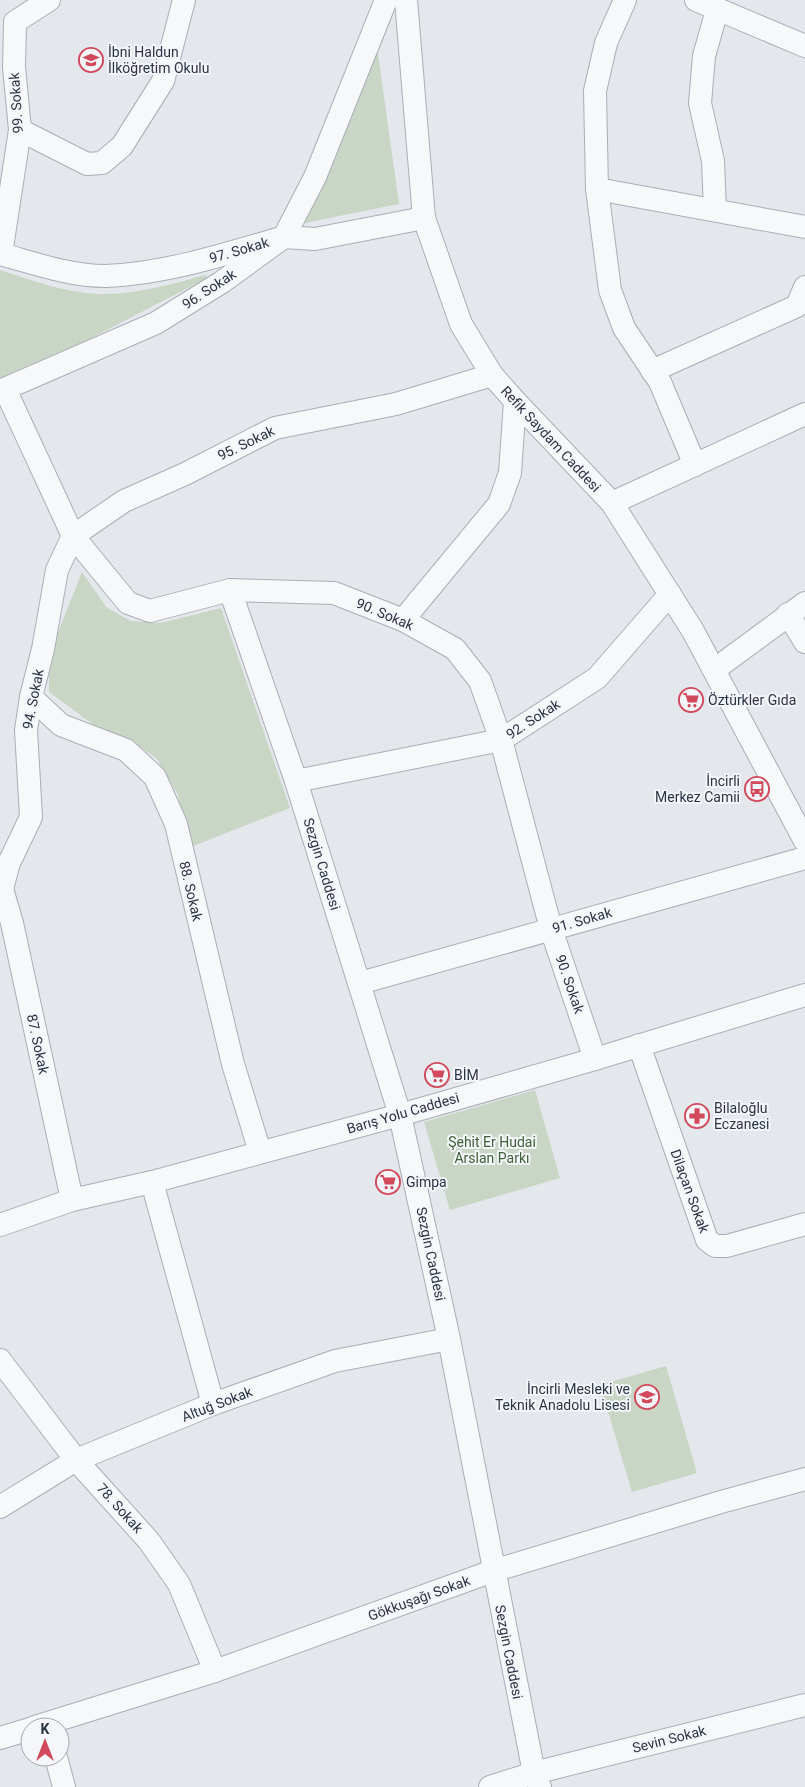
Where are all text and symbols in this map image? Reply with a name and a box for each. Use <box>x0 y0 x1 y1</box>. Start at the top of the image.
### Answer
place label: İbni Haldun İlköğretim Okulu <box>108 44 210 76</box>
school or university icon: İbni Haldun İlköğretim Okulu <box>78 47 104 73</box>
street label: 99. Sokak <box>6 71 26 134</box>
street label: 97. Sokak <box>207 234 271 266</box>
street label: 96. Sokak <box>179 265 240 312</box>
street label: Refik Saydam Caddesi <box>498 383 604 495</box>
street label: 95. Sokak <box>215 422 278 464</box>
street label: 90. Sokak <box>354 595 417 634</box>
street label: 94. Sokak <box>19 667 47 730</box>
supermarket icon: Öztürkler Gıda <box>678 687 704 713</box>
place label: Öztürkler Gıda <box>708 692 796 708</box>
street label: 92. Sokak <box>503 695 564 742</box>
place label: İncirli Merkez Camii <box>655 773 740 805</box>
bus stop icon: İncirli Merkez Camii <box>744 776 770 802</box>
street label: Sezgin Caddesi <box>300 816 344 912</box>
street label: 88. Sokak <box>176 859 206 923</box>
street label: 91. Sokak <box>550 904 614 936</box>
street label: 90. Sokak <box>553 953 588 1016</box>
street label: 87. Sokak <box>24 1012 52 1076</box>
supermarket icon: BİM <box>424 1062 450 1088</box>
place label: BİM <box>454 1067 479 1083</box>
street label: Barış Yolu Caddesi <box>345 1089 461 1137</box>
place label: Bilaloğlu Eczanesi <box>714 1100 770 1132</box>
pharmacy icon: Bilaloğlu Eczanesi <box>684 1103 710 1129</box>
park label: Şehit Er Hudai Arslan Parkı <box>448 1134 536 1166</box>
street label: Dilaçan Sokak <box>667 1147 713 1236</box>
supermarket icon: Gimpa <box>375 1169 401 1195</box>
place label: Gimpa <box>406 1174 447 1190</box>
street label: Sezgin Caddesi <box>413 1206 449 1302</box>
place label: İncirli Mesleki ve Teknik Anadolu Lisesi <box>495 1381 630 1413</box>
street label: Altuğ Sokak <box>179 1383 255 1425</box>
school or university icon: İncirli Mesleki ve Teknik Anadolu Lisesi <box>634 1384 660 1410</box>
street label: 78. Sokak <box>94 1480 147 1537</box>
street label: Gökkuşağı Sokak <box>366 1572 473 1624</box>
street label: Sezgin Caddesi <box>492 1604 526 1700</box>
north arrow <box>20 1717 70 1767</box>
text: K <box>41 1721 50 1737</box>
street label: Sevin Sokak <box>631 1722 708 1756</box>

